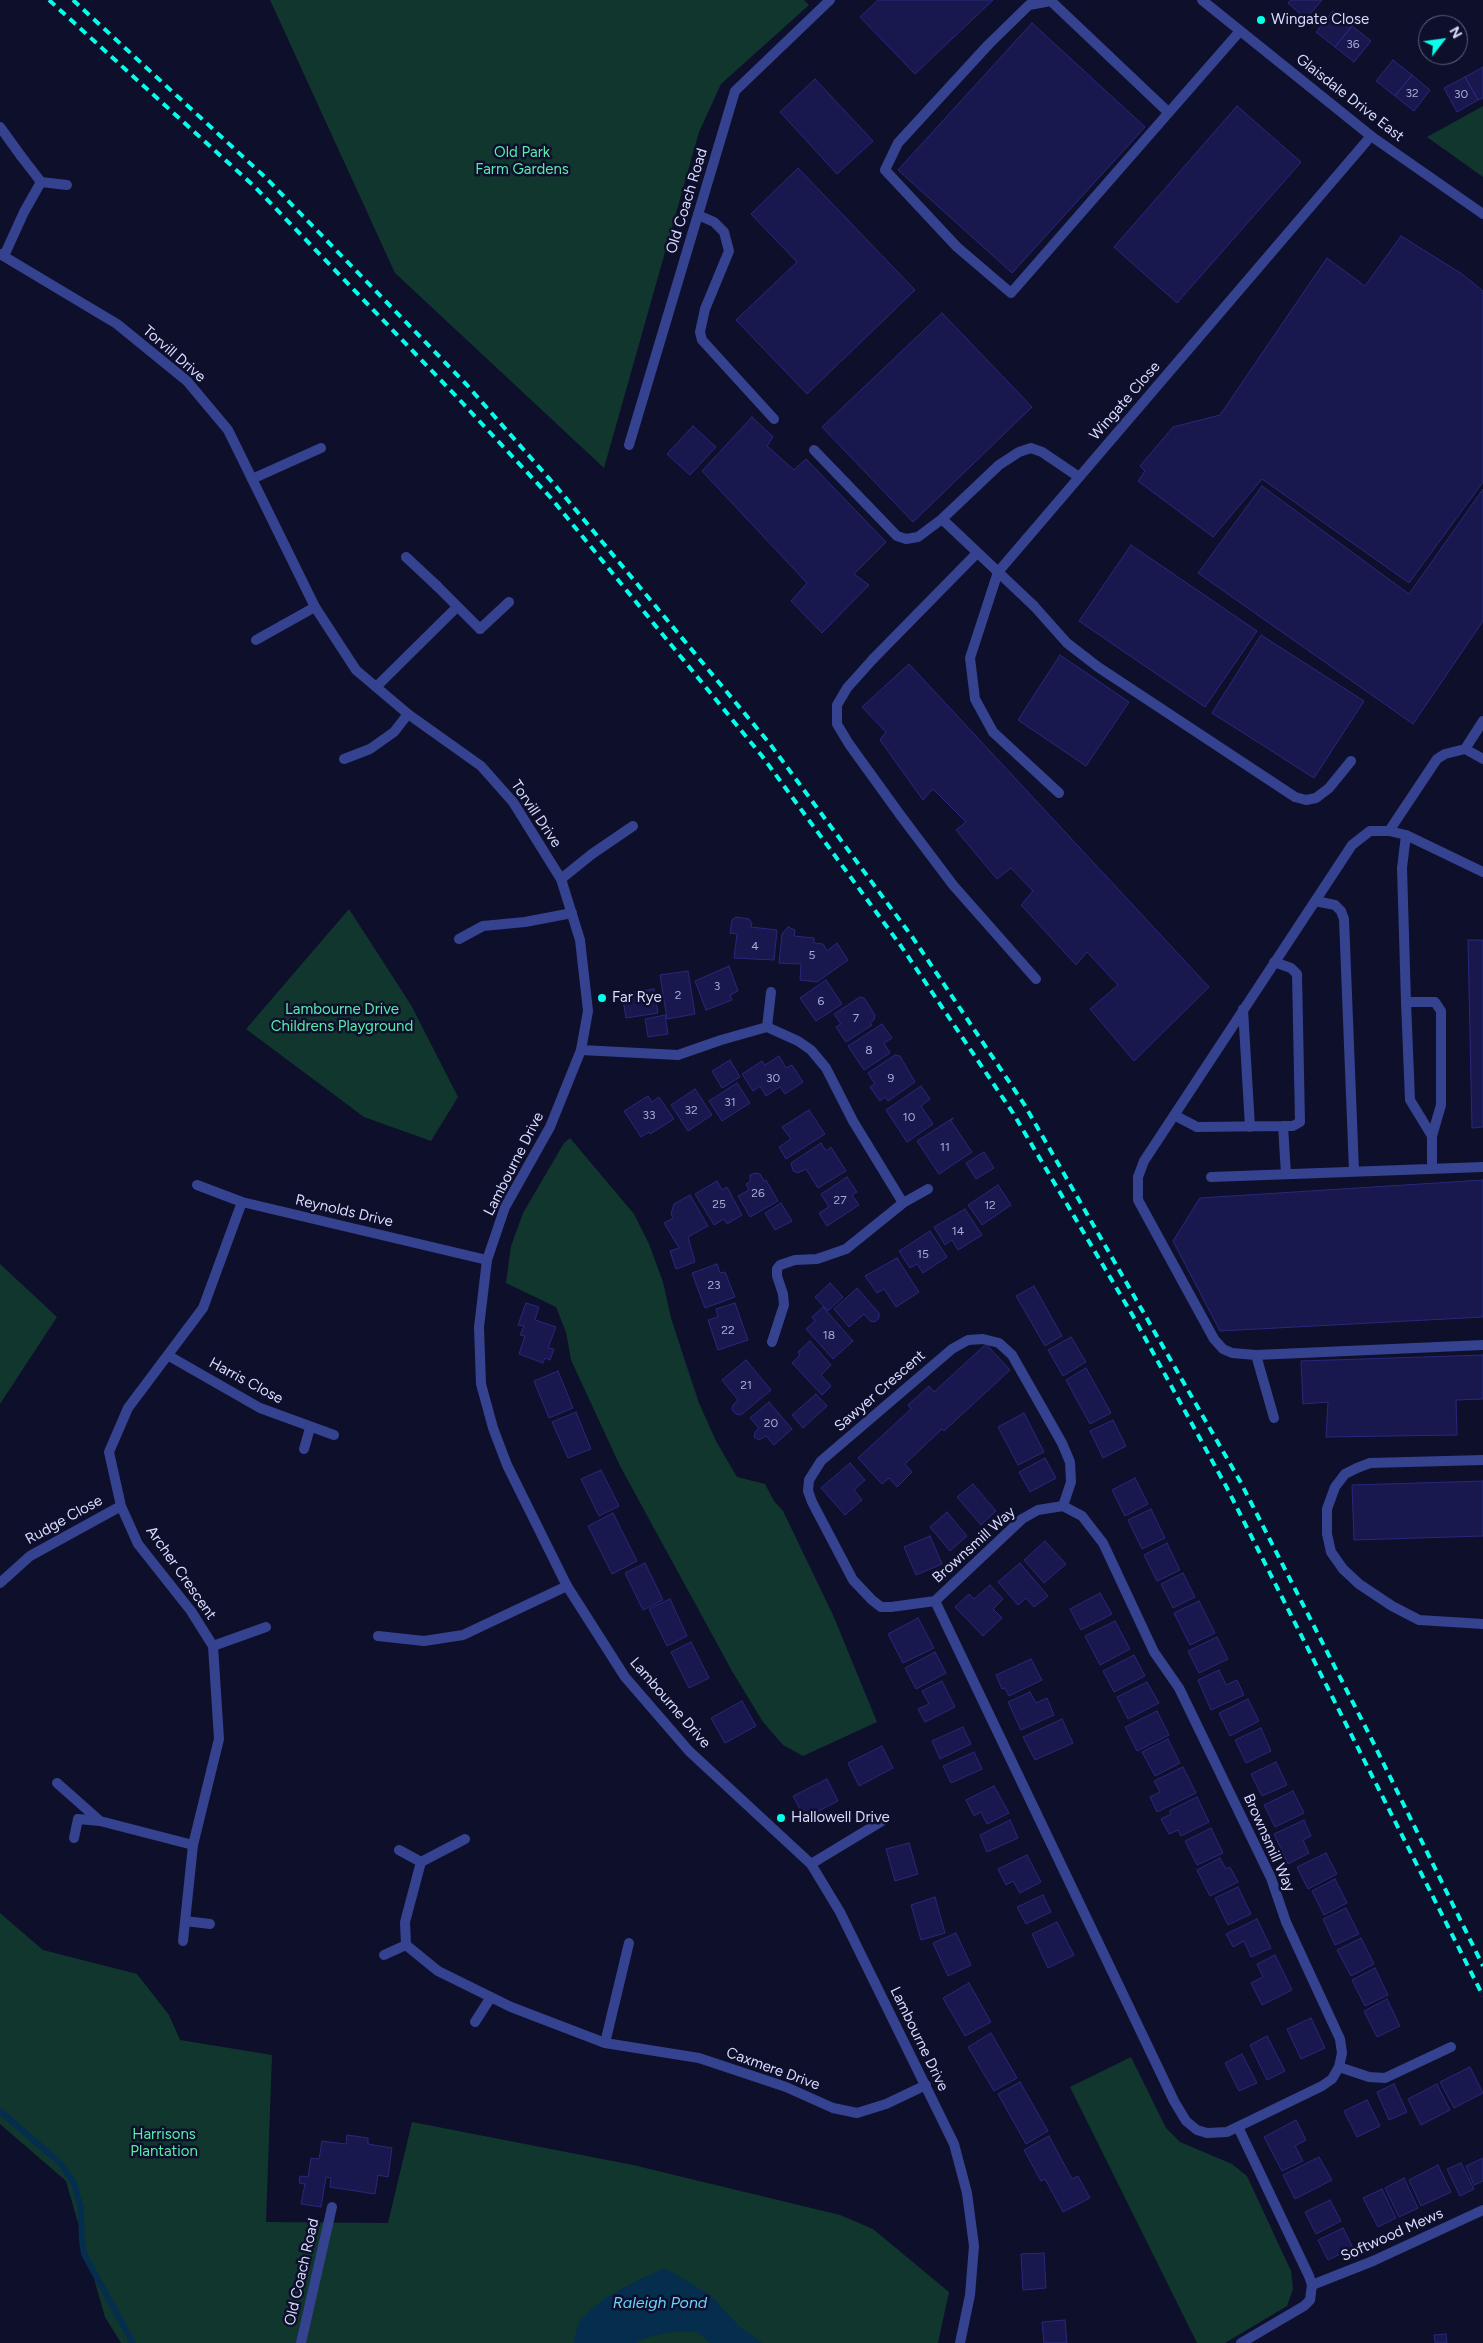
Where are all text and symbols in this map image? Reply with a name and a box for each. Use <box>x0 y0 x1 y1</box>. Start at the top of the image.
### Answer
place label: Wingate Close <box>1271 11 1369 29</box>
marker: Wingate Close <box>1255 14 1267 26</box>
north arrow <box>1418 15 1468 65</box>
text: N <box>1445 24 1466 42</box>
house number: 36 <box>1346 37 1360 51</box>
street label: Glaisdale Drive East <box>1292 50 1408 146</box>
house number: 32 <box>1405 86 1419 100</box>
house number: 30 <box>1454 87 1468 101</box>
park label: Old Park Farm Gardens <box>475 144 569 179</box>
street label: Old Coach Road <box>662 146 712 256</box>
street label: Torvill Drive <box>139 322 209 386</box>
street label: Wingate Close <box>1086 358 1164 444</box>
street label: Torvill Drive <box>507 777 565 851</box>
house number: 4 <box>751 939 759 953</box>
house number: 5 <box>809 948 815 962</box>
house number: 3 <box>714 979 720 993</box>
house number: 2 <box>675 988 681 1002</box>
place label: Far Rye <box>612 989 662 1007</box>
marker: Far Rye <box>596 992 608 1004</box>
house number: 6 <box>818 994 824 1008</box>
park label: Lambourne Drive Childrens Playground <box>271 1001 413 1036</box>
house number: 7 <box>853 1011 859 1025</box>
house number: 8 <box>865 1043 873 1057</box>
house number: 30 <box>766 1071 780 1085</box>
house number: 9 <box>888 1071 894 1085</box>
house number: 31 <box>724 1095 736 1109</box>
house number: 32 <box>684 1103 698 1117</box>
house number: 33 <box>642 1108 656 1122</box>
street label: Lambourne Drive <box>480 1109 548 1219</box>
house number: 10 <box>903 1110 915 1124</box>
house number: 11 <box>940 1140 950 1154</box>
house number: 26 <box>751 1186 765 1200</box>
street label: Reynolds Drive <box>293 1191 395 1231</box>
house number: 27 <box>833 1193 847 1207</box>
house number: 25 <box>712 1197 726 1211</box>
house number: 12 <box>984 1198 996 1212</box>
house number: 14 <box>952 1224 964 1238</box>
house number: 15 <box>917 1247 929 1261</box>
house number: 23 <box>707 1278 721 1292</box>
house number: 22 <box>721 1323 735 1337</box>
house number: 18 <box>823 1328 835 1342</box>
street label: Sawyer Crescent <box>831 1347 929 1435</box>
street label: Harris Close <box>206 1354 286 1408</box>
house number: 21 <box>740 1378 752 1392</box>
house number: 20 <box>764 1416 778 1430</box>
street label: Rudge Close <box>22 1491 106 1549</box>
street label: Brownsmill Way <box>929 1503 1019 1587</box>
street label: Archer Crescent <box>142 1523 220 1623</box>
street label: Lambourne Drive <box>626 1654 714 1752</box>
street label: Brownsmill Way <box>1239 1791 1299 1895</box>
place label: Hallowell Drive <box>791 1809 890 1827</box>
marker: Hallowell Drive <box>775 1812 787 1824</box>
street label: Lambourne Drive <box>886 1984 952 2094</box>
street label: Caxmere Drive <box>724 2044 822 2094</box>
park label: Harrisons Plantation <box>130 2126 198 2161</box>
street label: Softwood Mews <box>1338 2204 1446 2266</box>
street label: Old Coach Road <box>281 2217 323 2327</box>
water label: Raleigh Pond <box>613 2293 707 2313</box>

